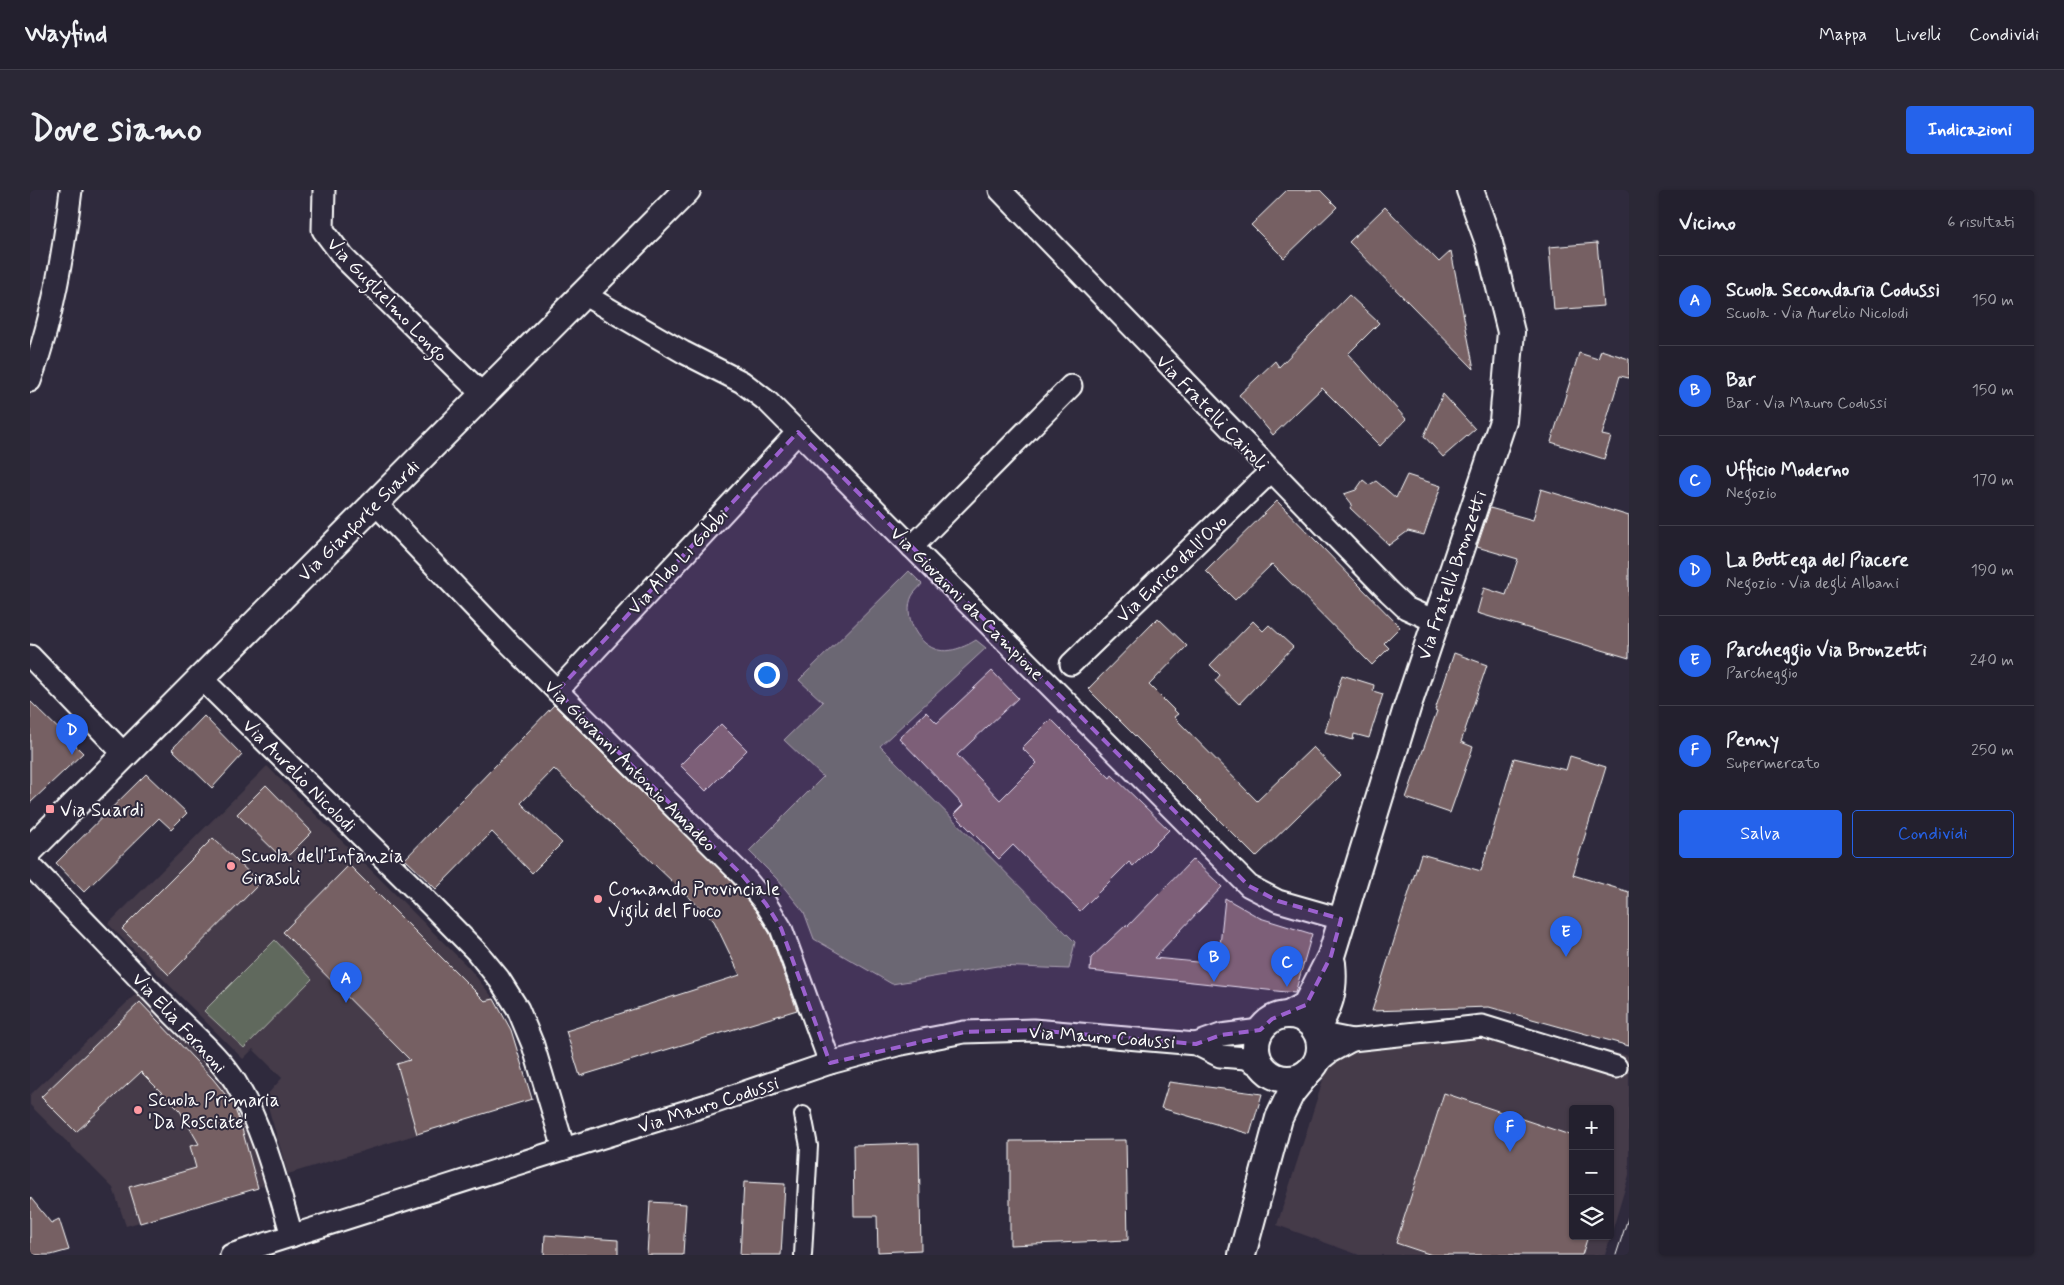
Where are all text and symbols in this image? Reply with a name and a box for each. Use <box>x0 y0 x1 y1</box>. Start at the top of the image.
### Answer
text: Wayfind <box>25 19 107 50</box>
text: Mappa <box>1819 23 1867 47</box>
text: Livelli <box>1895 23 1941 47</box>
text: Condividi <box>1969 23 2039 47</box>
button: Indicazioni <box>1906 106 2034 154</box>
text: Dove siamo <box>30 107 202 153</box>
text: Vicino <box>1679 209 1736 237</box>
text: 6 risultati <box>1947 212 2014 233</box>
street label: Via Guglielmo Longo <box>319 232 453 370</box>
text: Scuola Secondaria Codussi <box>1726 278 1940 303</box>
text: A <box>1690 290 1700 311</box>
text: 150 m <box>1972 290 2014 311</box>
text: Scuola · Via Aurelio Nicolodi <box>1726 303 1909 324</box>
street label: Via Fratelli Cairoli <box>1150 350 1274 476</box>
text: Bar <box>1726 368 1756 393</box>
text: B <box>1690 380 1700 401</box>
text: 150 m <box>1972 380 2014 401</box>
text: Bar · Via Mauro Codussi <box>1726 393 1887 414</box>
street label: Via Gianforte Suardi <box>293 455 428 590</box>
text: Ufficio Moderno <box>1726 458 1849 483</box>
text: C <box>1689 470 1701 491</box>
text: 170 m <box>1972 470 2014 491</box>
text: Negozio <box>1726 483 1777 504</box>
street label: Via Fratelli Bronzetti <box>1412 487 1493 664</box>
street label: Via Aldo Li Gobbi <box>622 503 734 621</box>
street label: Via Enrico dall'Ovo <box>1111 509 1233 629</box>
street label: Via Giovanni da Campione <box>884 522 1049 687</box>
text: La Bottega del Piacere <box>1726 548 1909 573</box>
text: D <box>1689 560 1701 581</box>
text: 190 m <box>1971 560 2014 581</box>
text: Negozio · Via degli Albani <box>1726 573 1899 594</box>
text: Parcheggio Via Bronzetti <box>1726 638 1927 663</box>
text: E <box>1690 650 1700 671</box>
text: 240 m <box>1970 650 2014 671</box>
your location <box>754 662 780 688</box>
text: Parcheggio <box>1726 663 1798 684</box>
street label: Via Giovanni Antonio Amadeo <box>538 674 722 858</box>
pin: D <box>56 714 88 755</box>
street label: Via Aurelio Nicolodi <box>237 714 361 838</box>
text: Penny <box>1726 728 1779 753</box>
text: F <box>1691 740 1699 761</box>
text: 250 m <box>1971 740 2014 761</box>
text: Supermercato <box>1726 753 1820 774</box>
place label: Via Suardi <box>60 798 144 823</box>
marker: Via Suardi <box>44 803 56 815</box>
button: Salva <box>1679 810 1842 858</box>
button: Condividi <box>1852 810 2014 858</box>
place label: Scuola dell'Infanzia Girasoli <box>241 844 404 891</box>
marker: Scuola dell'Infanzia Girasoli <box>225 860 237 872</box>
place label: Comando Provinciale Vigili del Fuoco <box>608 877 780 927</box>
marker: Comando Provinciale Vigili del Fuoco <box>592 893 604 905</box>
pin: E <box>1550 916 1582 957</box>
pin: B <box>1198 941 1230 982</box>
pin: C <box>1271 946 1303 987</box>
pin: A <box>330 962 362 1003</box>
street label: Via Elia Fornoni <box>126 967 232 1079</box>
street label: Via Mauro Codussi <box>1028 1020 1176 1055</box>
street label: Via Mauro Codussi <box>635 1071 782 1140</box>
place label: Scuola Primaria 'Da Rosciate' <box>148 1088 280 1135</box>
marker: Scuola Primaria 'Da Rosciate' <box>132 1104 144 1116</box>
map controls <box>1569 1105 1614 1240</box>
button: + <box>1569 1105 1614 1150</box>
pin: F <box>1494 1111 1526 1152</box>
button: − <box>1569 1150 1614 1195</box>
button: layers <box>1569 1195 1614 1240</box>

